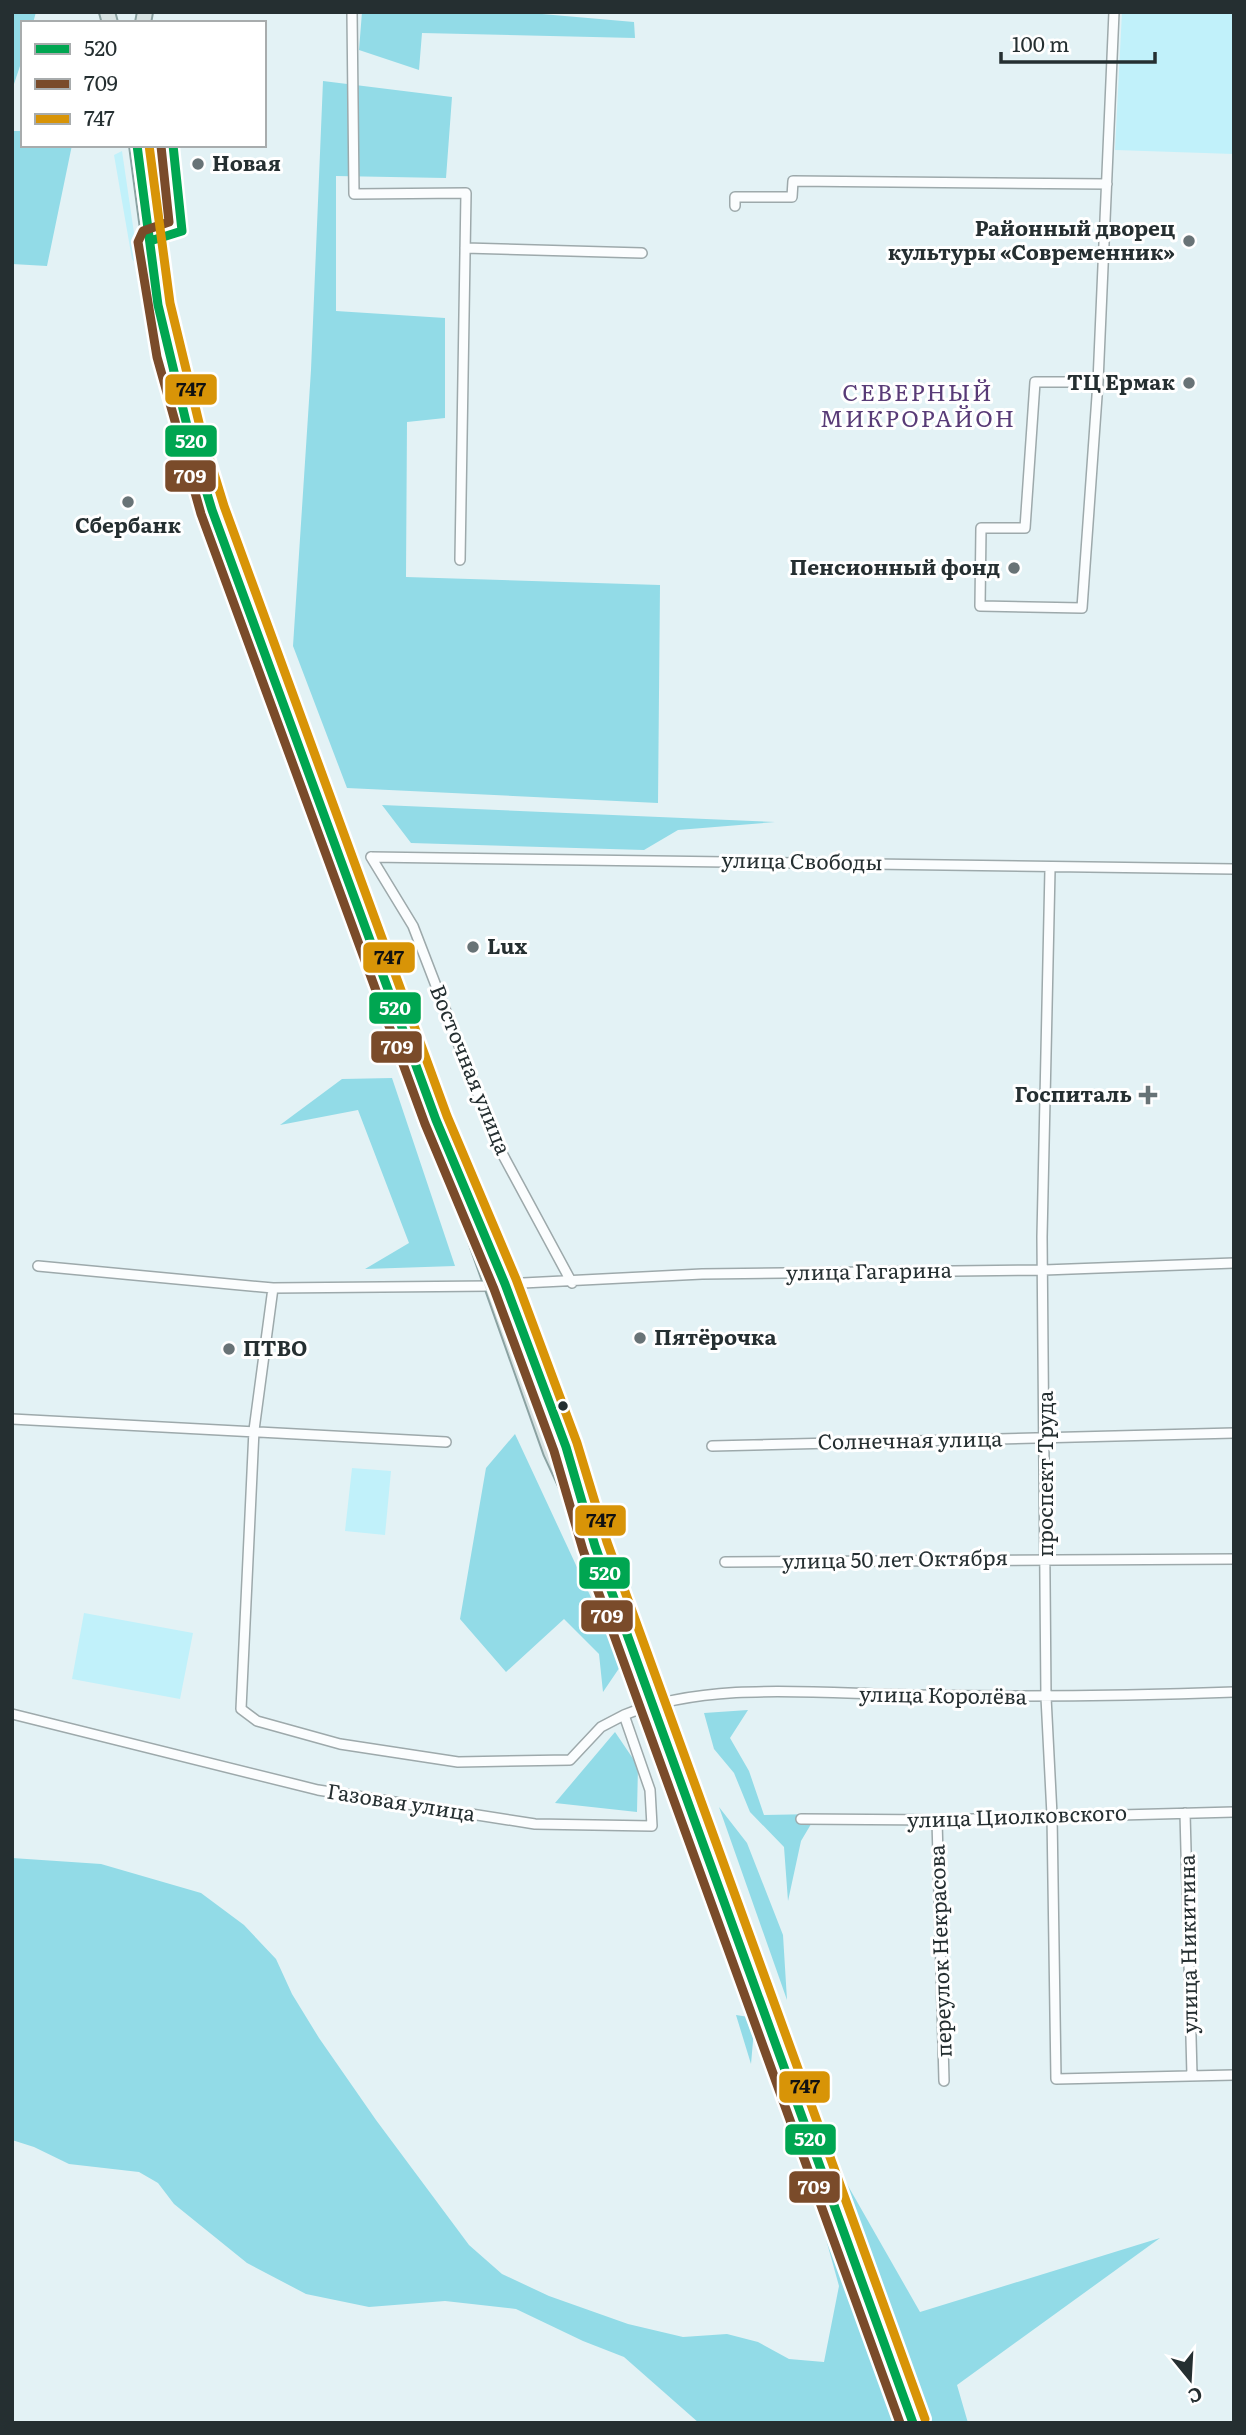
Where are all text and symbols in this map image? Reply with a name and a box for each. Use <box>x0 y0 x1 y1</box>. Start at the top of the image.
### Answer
legend <box>21 21 266 147</box>
scale bar <box>1001 21 1155 65</box>
text: 100 m <box>1012 27 1069 58</box>
text: 520 <box>84 31 117 62</box>
text: 709 <box>84 66 118 97</box>
text: 747 <box>84 101 115 132</box>
place label: Новая <box>212 146 281 177</box>
marker: Новая <box>190 156 206 172</box>
place label: Районный дворец культуры «Современник» <box>888 211 1175 266</box>
marker: Районный дворец культуры «Современник» <box>1181 233 1197 249</box>
place label: ТЦ Ермак <box>1067 365 1175 396</box>
line badge: 747 <box>164 373 218 406</box>
text: 747 <box>176 374 207 402</box>
district label: СЕВЕРНЫЙ МИКРОРАЙОН <box>820 374 1016 434</box>
marker: ТЦ Ермак <box>1181 375 1197 391</box>
line badge: 520 <box>164 424 218 458</box>
text: 520 <box>175 426 207 454</box>
line badge: 709 <box>164 459 217 493</box>
text: 709 <box>174 461 207 489</box>
marker: Сбербанк <box>120 494 136 510</box>
place label: Сбербанк <box>75 508 181 539</box>
place label: Пенсионный фонд <box>789 550 1000 581</box>
marker: Пенсионный фонд <box>1006 560 1022 576</box>
street label: улица Свободы <box>721 843 883 876</box>
place label: Lux <box>487 929 527 960</box>
marker: Lux <box>465 939 481 955</box>
line badge: 747 <box>362 941 416 974</box>
text: 747 <box>374 942 405 970</box>
street label: Восточная улица <box>424 979 521 1159</box>
line badge: 520 <box>368 991 422 1025</box>
text: 520 <box>379 993 411 1021</box>
line badge: 709 <box>370 1030 423 1064</box>
text: 709 <box>381 1032 414 1060</box>
place label: Госпиталь <box>1015 1077 1132 1108</box>
marker: Госпиталь <box>1138 1085 1158 1105</box>
street label: улица Гагарина <box>786 1253 953 1286</box>
place label: Пятёрочка <box>654 1320 777 1351</box>
marker: Пятёрочка <box>632 1330 648 1346</box>
place label: ПТВО <box>243 1331 307 1362</box>
marker: ПТВО <box>221 1341 237 1357</box>
street label: проспект Труда <box>1028 1390 1059 1557</box>
unlabelled marker <box>556 1399 570 1413</box>
street label: Солнечная улица <box>817 1421 1003 1456</box>
line badge: 747 <box>574 1504 627 1537</box>
text: 747 <box>586 1505 617 1533</box>
street label: улица 50 лет Октября <box>782 1540 1008 1575</box>
line badge: 520 <box>578 1556 631 1590</box>
text: 520 <box>589 1558 621 1586</box>
line badge: 709 <box>580 1599 634 1633</box>
text: 709 <box>591 1601 624 1629</box>
street label: улица Королёва <box>859 1677 1028 1710</box>
street label: Газовая улица <box>325 1773 478 1828</box>
street label: улица Циолковского <box>906 1795 1127 1834</box>
street label: переулок Некрасова <box>919 1843 958 2058</box>
street label: улица Никитина <box>1169 1853 1204 2034</box>
line badge: 747 <box>778 2070 831 2104</box>
text: 747 <box>790 2071 821 2099</box>
line badge: 520 <box>784 2123 837 2156</box>
text: 520 <box>794 2124 826 2152</box>
line badge: 709 <box>788 2170 841 2204</box>
text: 709 <box>798 2172 831 2200</box>
north arrow <box>1155 2344 1225 2414</box>
text: С <box>1185 2381 1206 2412</box>

